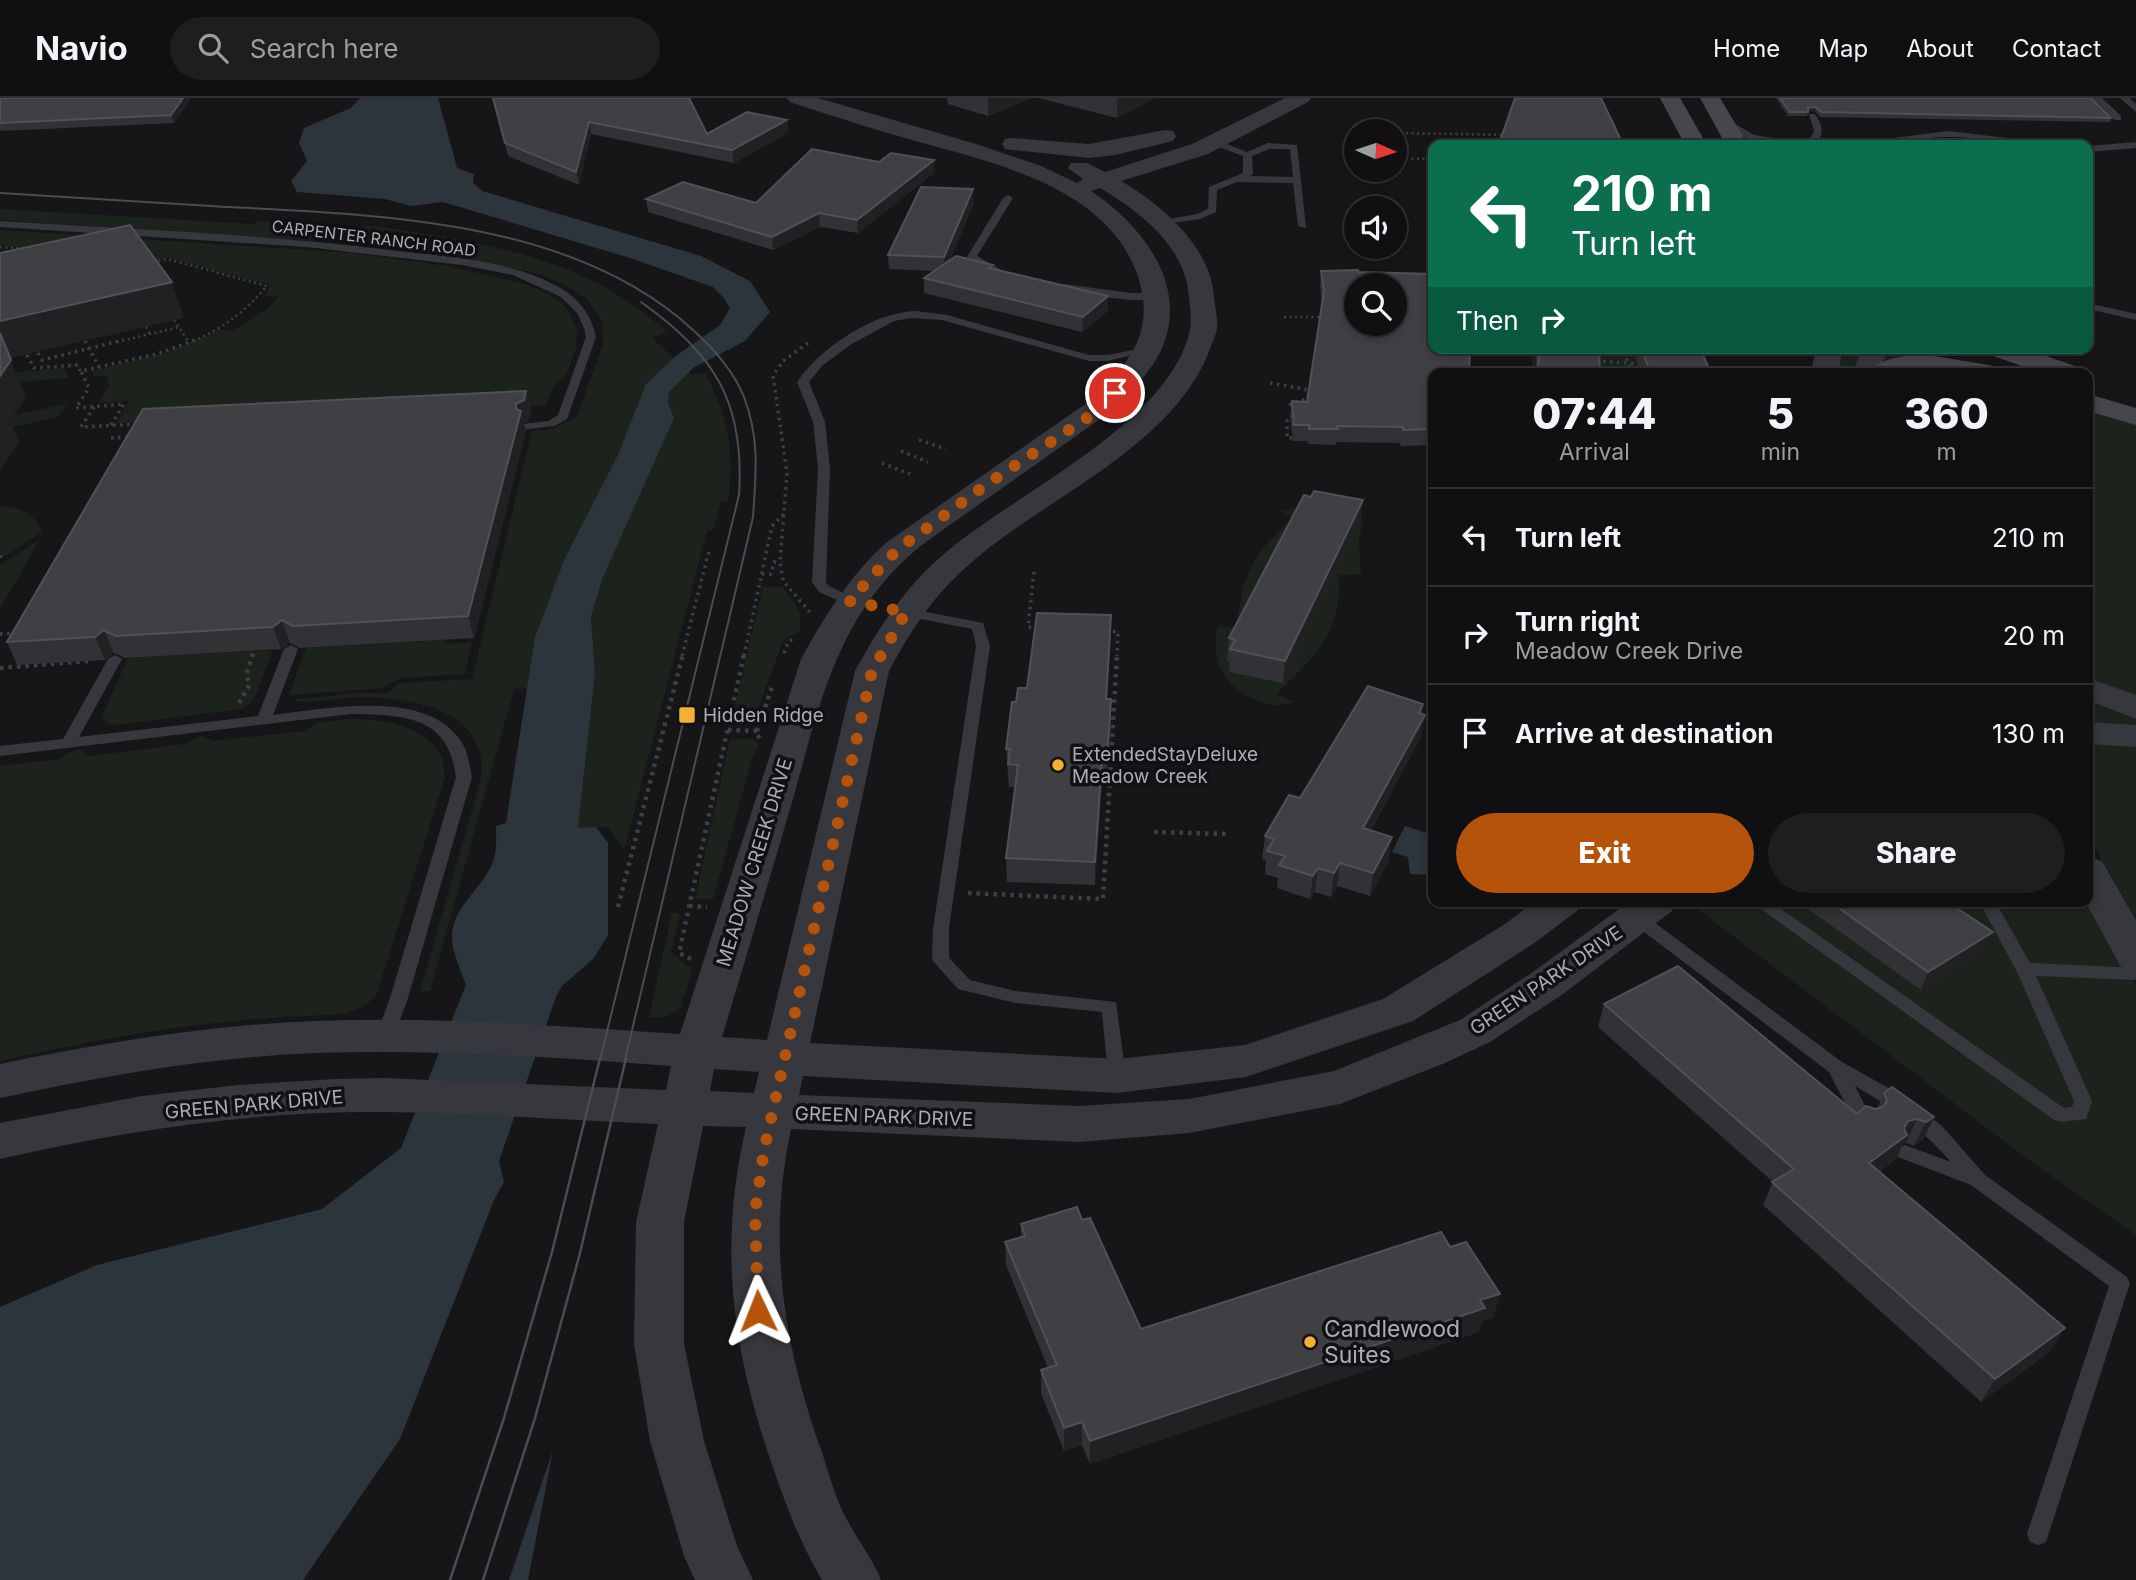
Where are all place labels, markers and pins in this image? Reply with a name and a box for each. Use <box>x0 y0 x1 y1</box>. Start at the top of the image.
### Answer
pin <box>1085 363 1145 423</box>
place label: Hidden Ridge <box>703 704 824 727</box>
marker: Hidden Ridge <box>677 705 697 725</box>
place label: ExtendedStayDeluxe Meadow Creek <box>1072 743 1258 788</box>
marker: ExtendedStayDeluxe Meadow Creek <box>1050 757 1066 773</box>
place label: Candlewood Suites <box>1324 1315 1460 1369</box>
marker: Candlewood Suites <box>1302 1334 1318 1350</box>

